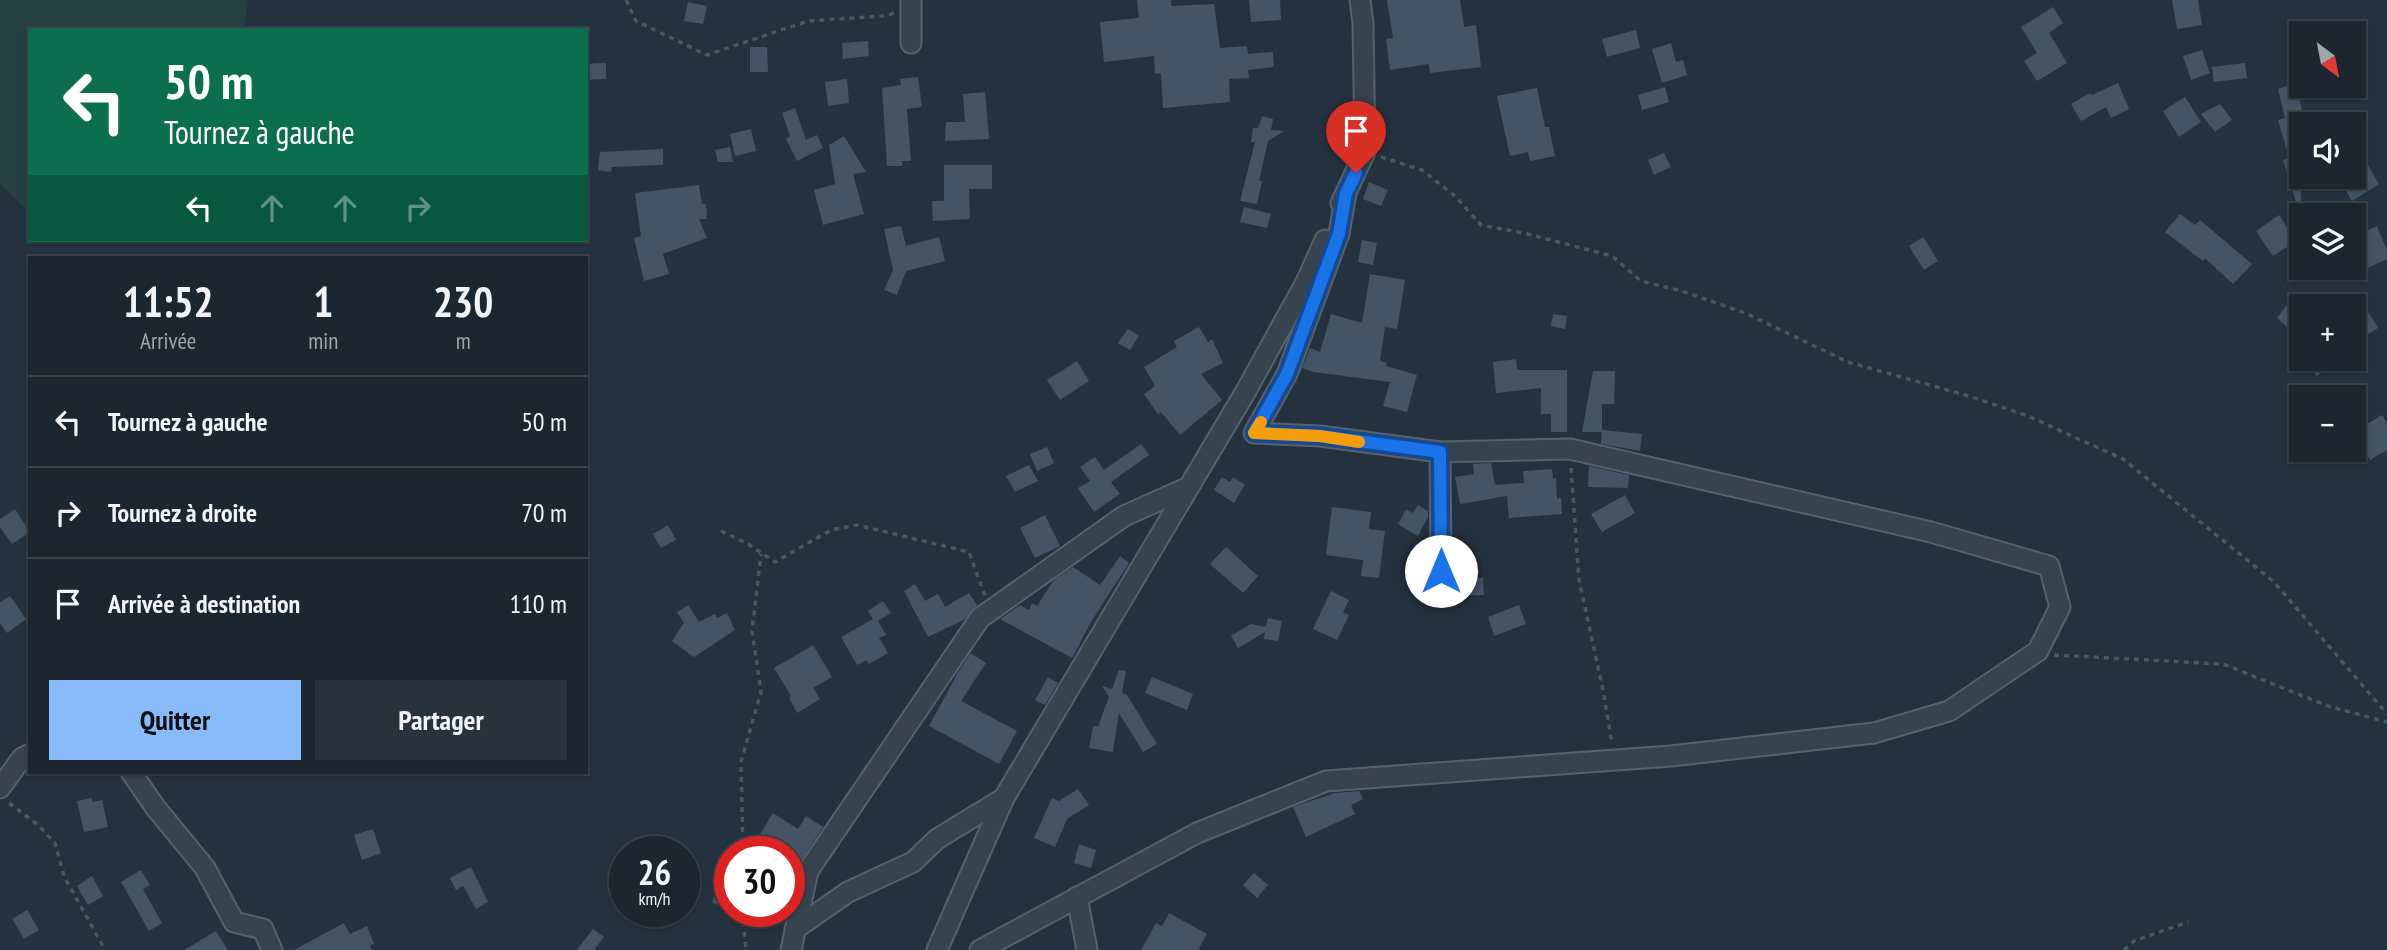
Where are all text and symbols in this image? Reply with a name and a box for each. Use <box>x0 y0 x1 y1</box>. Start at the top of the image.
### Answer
north arrow <box>2289 21 2366 98</box>
map controls <box>2289 21 2366 462</box>
text: 50 m <box>164 49 253 113</box>
icon: left <box>49 56 140 147</box>
pin <box>1326 101 1386 173</box>
text: Tournez à gauche <box>164 111 355 153</box>
icon: arrive <box>1337 112 1375 150</box>
button: sound <box>2289 112 2366 189</box>
icon: left <box>180 189 218 227</box>
icon: ahead <box>253 189 291 227</box>
icon: ahead <box>326 189 364 227</box>
icon: right <box>399 189 437 227</box>
button: layers <box>2289 203 2366 280</box>
text: 11:52 <box>123 274 214 329</box>
text: 1 <box>313 274 333 329</box>
text: 230 <box>433 274 493 329</box>
button: + <box>2289 294 2366 371</box>
text: Arrivée <box>140 326 196 355</box>
text: min <box>308 326 338 355</box>
text: m <box>456 326 471 355</box>
button: − <box>2289 385 2366 462</box>
icon: left <box>49 403 87 441</box>
text: Tournez à gauche <box>108 405 268 438</box>
text: 50 m <box>521 405 567 438</box>
icon: right <box>49 494 87 532</box>
text: Tournez à droite <box>108 496 257 529</box>
text: 70 m <box>521 496 567 529</box>
position arrow <box>1404 534 1478 608</box>
icon: arrive <box>49 585 87 623</box>
text: Arrivée à destination <box>108 587 300 620</box>
text: 110 m <box>509 587 567 620</box>
button: Quitter <box>49 680 301 760</box>
button: Partager <box>315 680 567 760</box>
speed limit sign: 30 <box>714 836 805 927</box>
text: 26 <box>638 849 671 895</box>
text: km/h <box>639 887 670 910</box>

